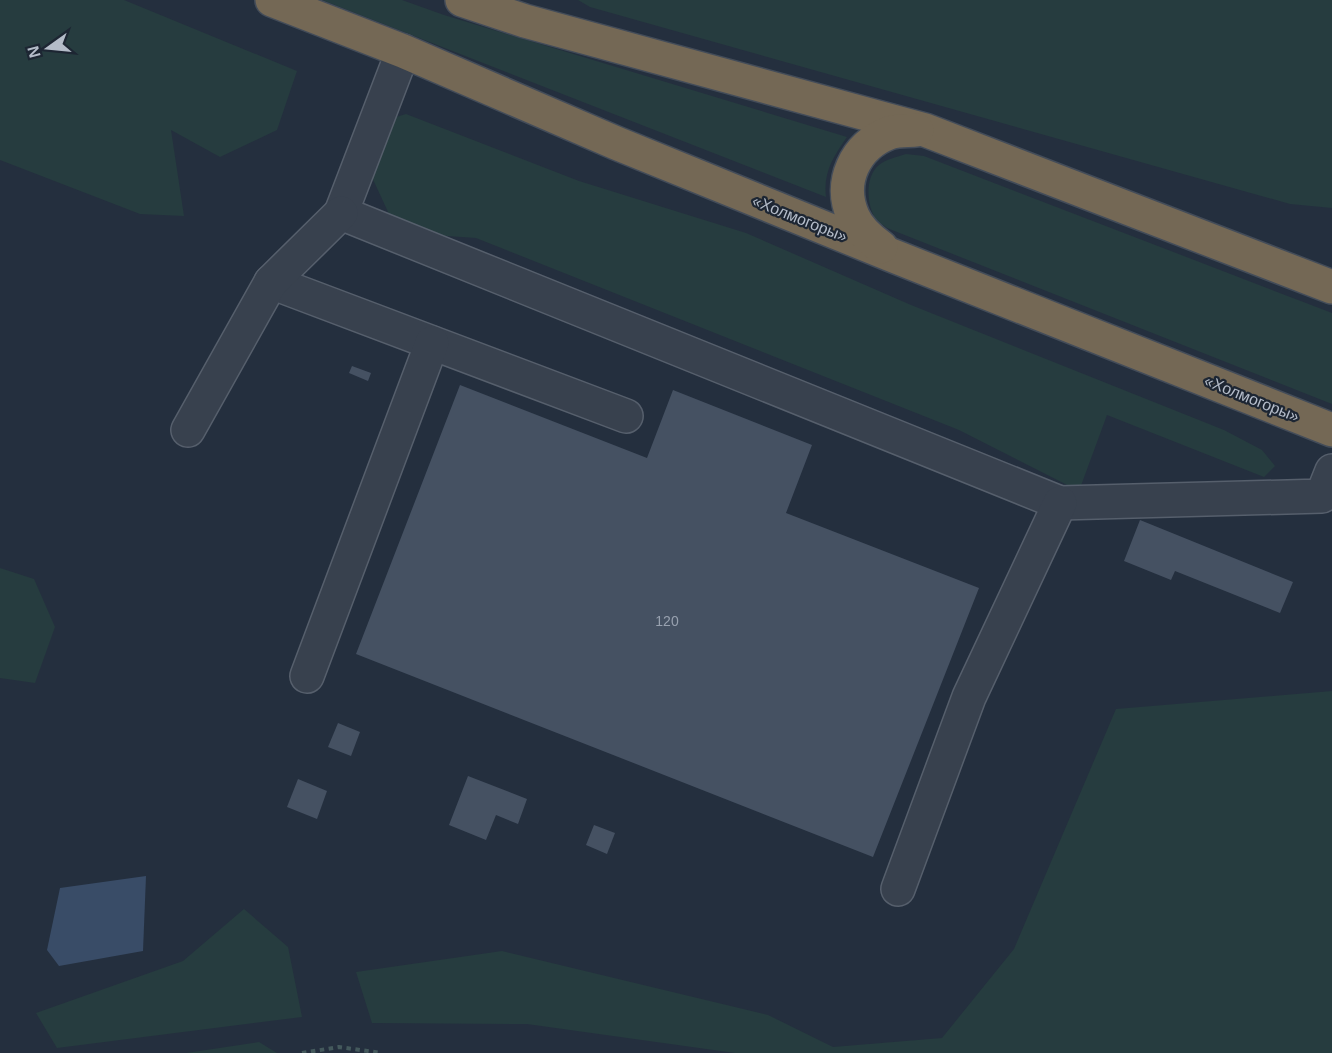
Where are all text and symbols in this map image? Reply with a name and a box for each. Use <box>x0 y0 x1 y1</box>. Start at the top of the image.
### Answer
north arrow <box>18 18 78 78</box>
text: N <box>24 44 44 60</box>
street label: «Холмогоры» <box>750 192 850 245</box>
street label: «Холмогоры» <box>1202 372 1302 425</box>
house number: 120 <box>655 613 679 629</box>

